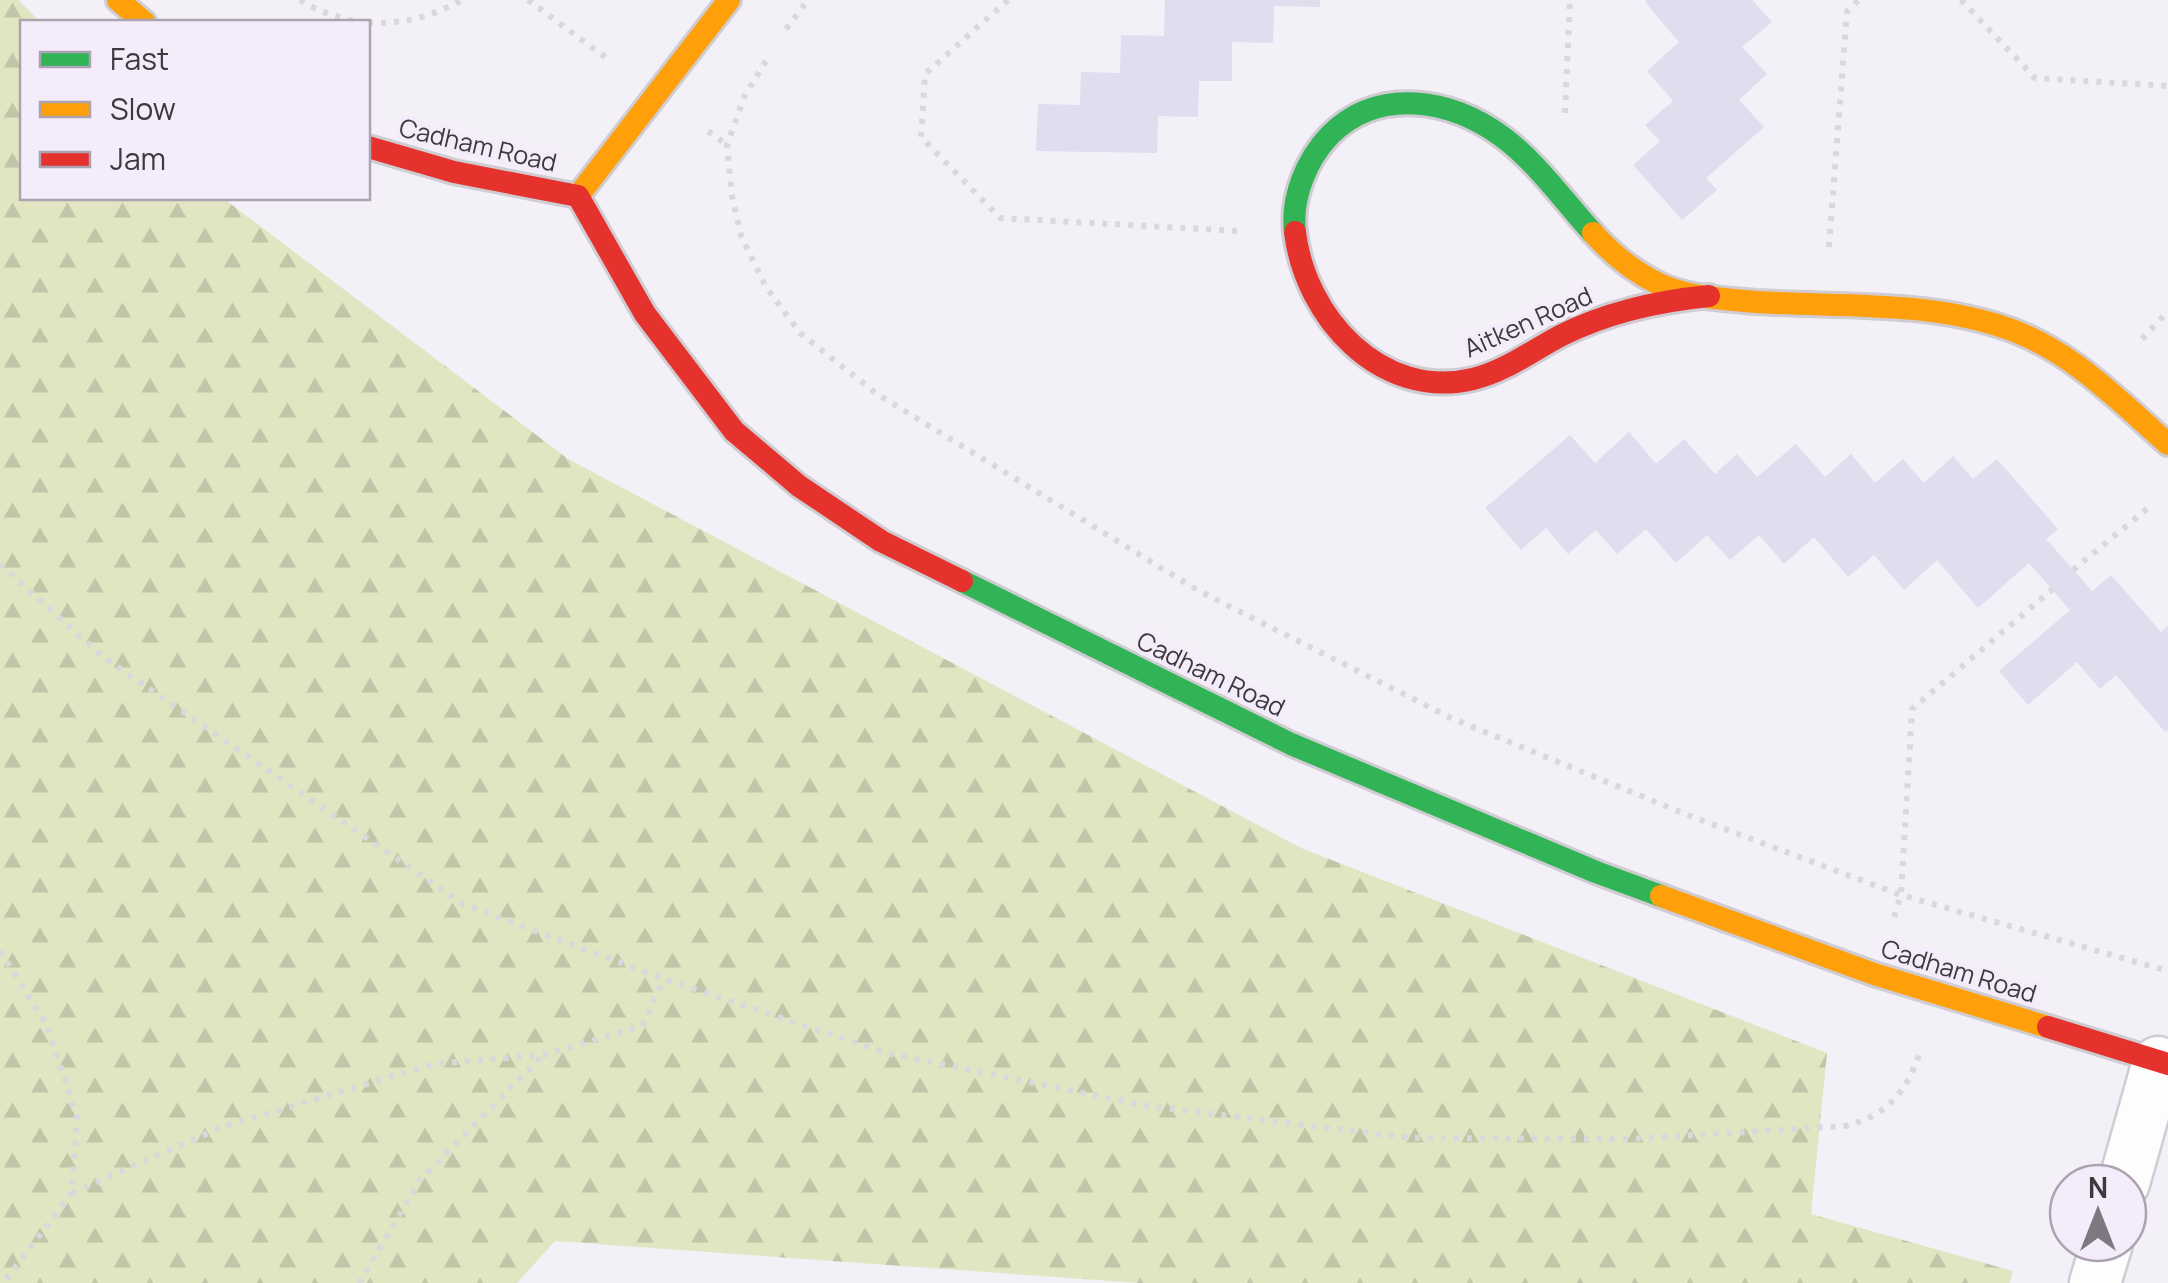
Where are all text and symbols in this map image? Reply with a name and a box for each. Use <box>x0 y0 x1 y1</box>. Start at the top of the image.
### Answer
legend <box>20 20 370 200</box>
text: Fast <box>110 38 169 79</box>
text: Slow <box>110 88 176 129</box>
street label: Cadham Road <box>396 109 560 180</box>
text: Jam <box>110 138 166 179</box>
street label: Aitken Road <box>1458 278 1598 365</box>
street label: Cadham Road <box>1131 623 1291 725</box>
street label: Cadham Road <box>1877 930 2041 1011</box>
north arrow <box>2048 1163 2148 1263</box>
text: N <box>2088 1168 2108 1206</box>

